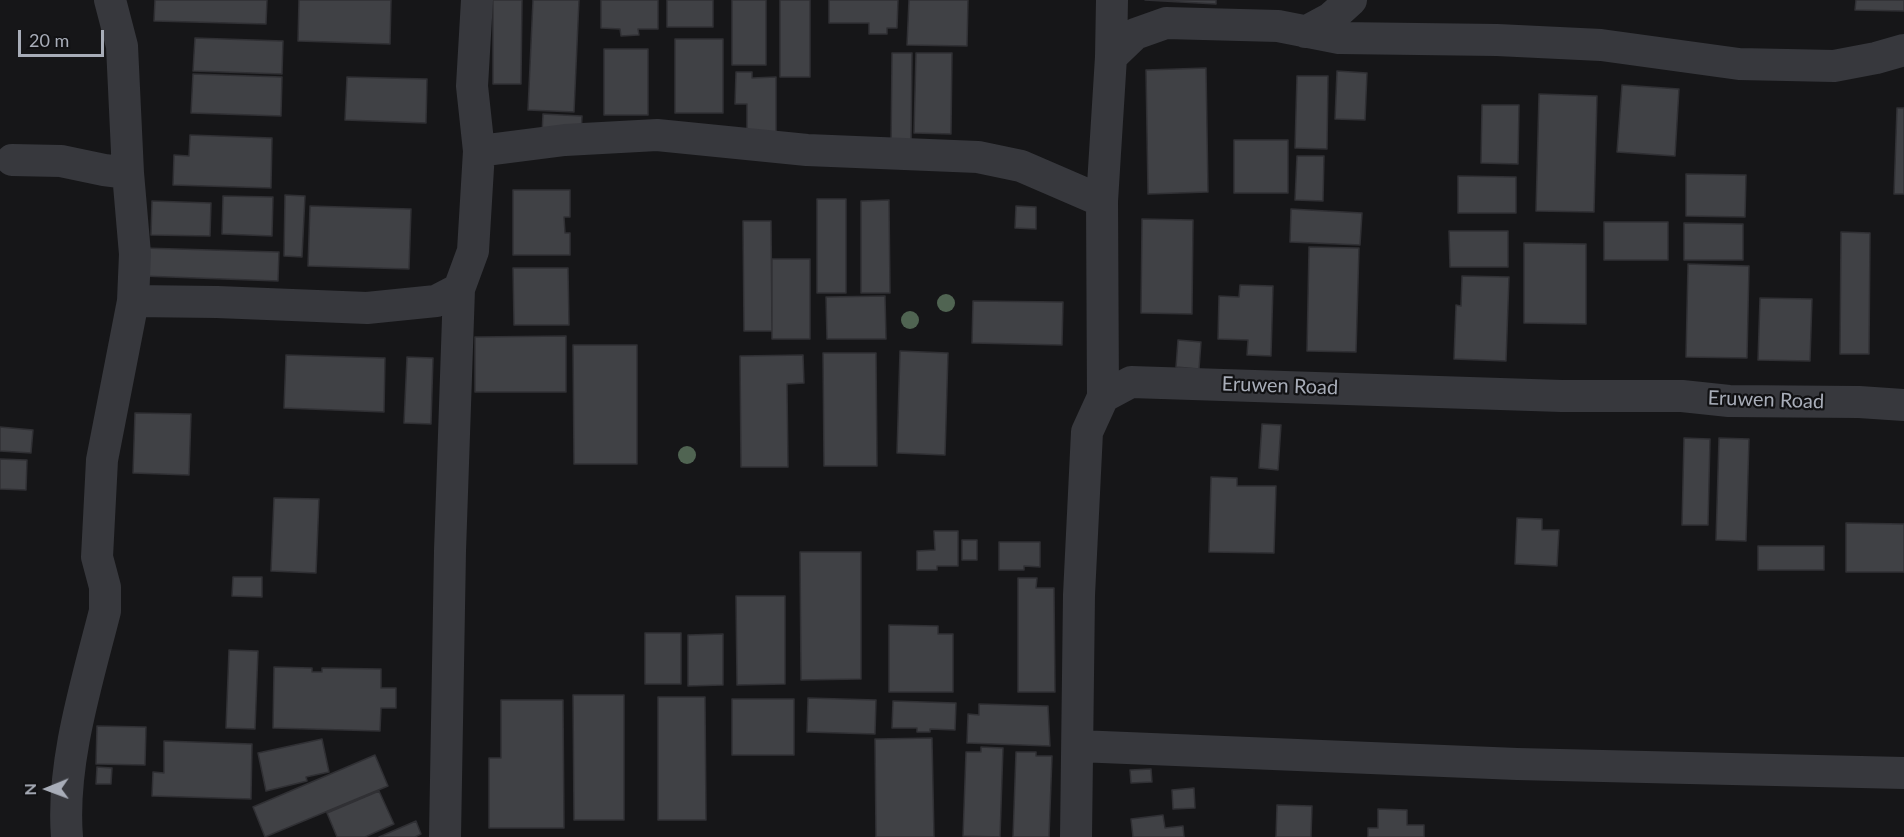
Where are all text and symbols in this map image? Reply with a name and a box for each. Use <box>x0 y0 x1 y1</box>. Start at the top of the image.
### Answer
scale bar <box>21 18 106 56</box>
text: 20 m <box>29 29 69 51</box>
street label: Eruwen Road <box>1221 372 1339 400</box>
street label: Eruwen Road <box>1707 386 1825 414</box>
north arrow <box>18 759 78 819</box>
text: N <box>20 783 39 796</box>

